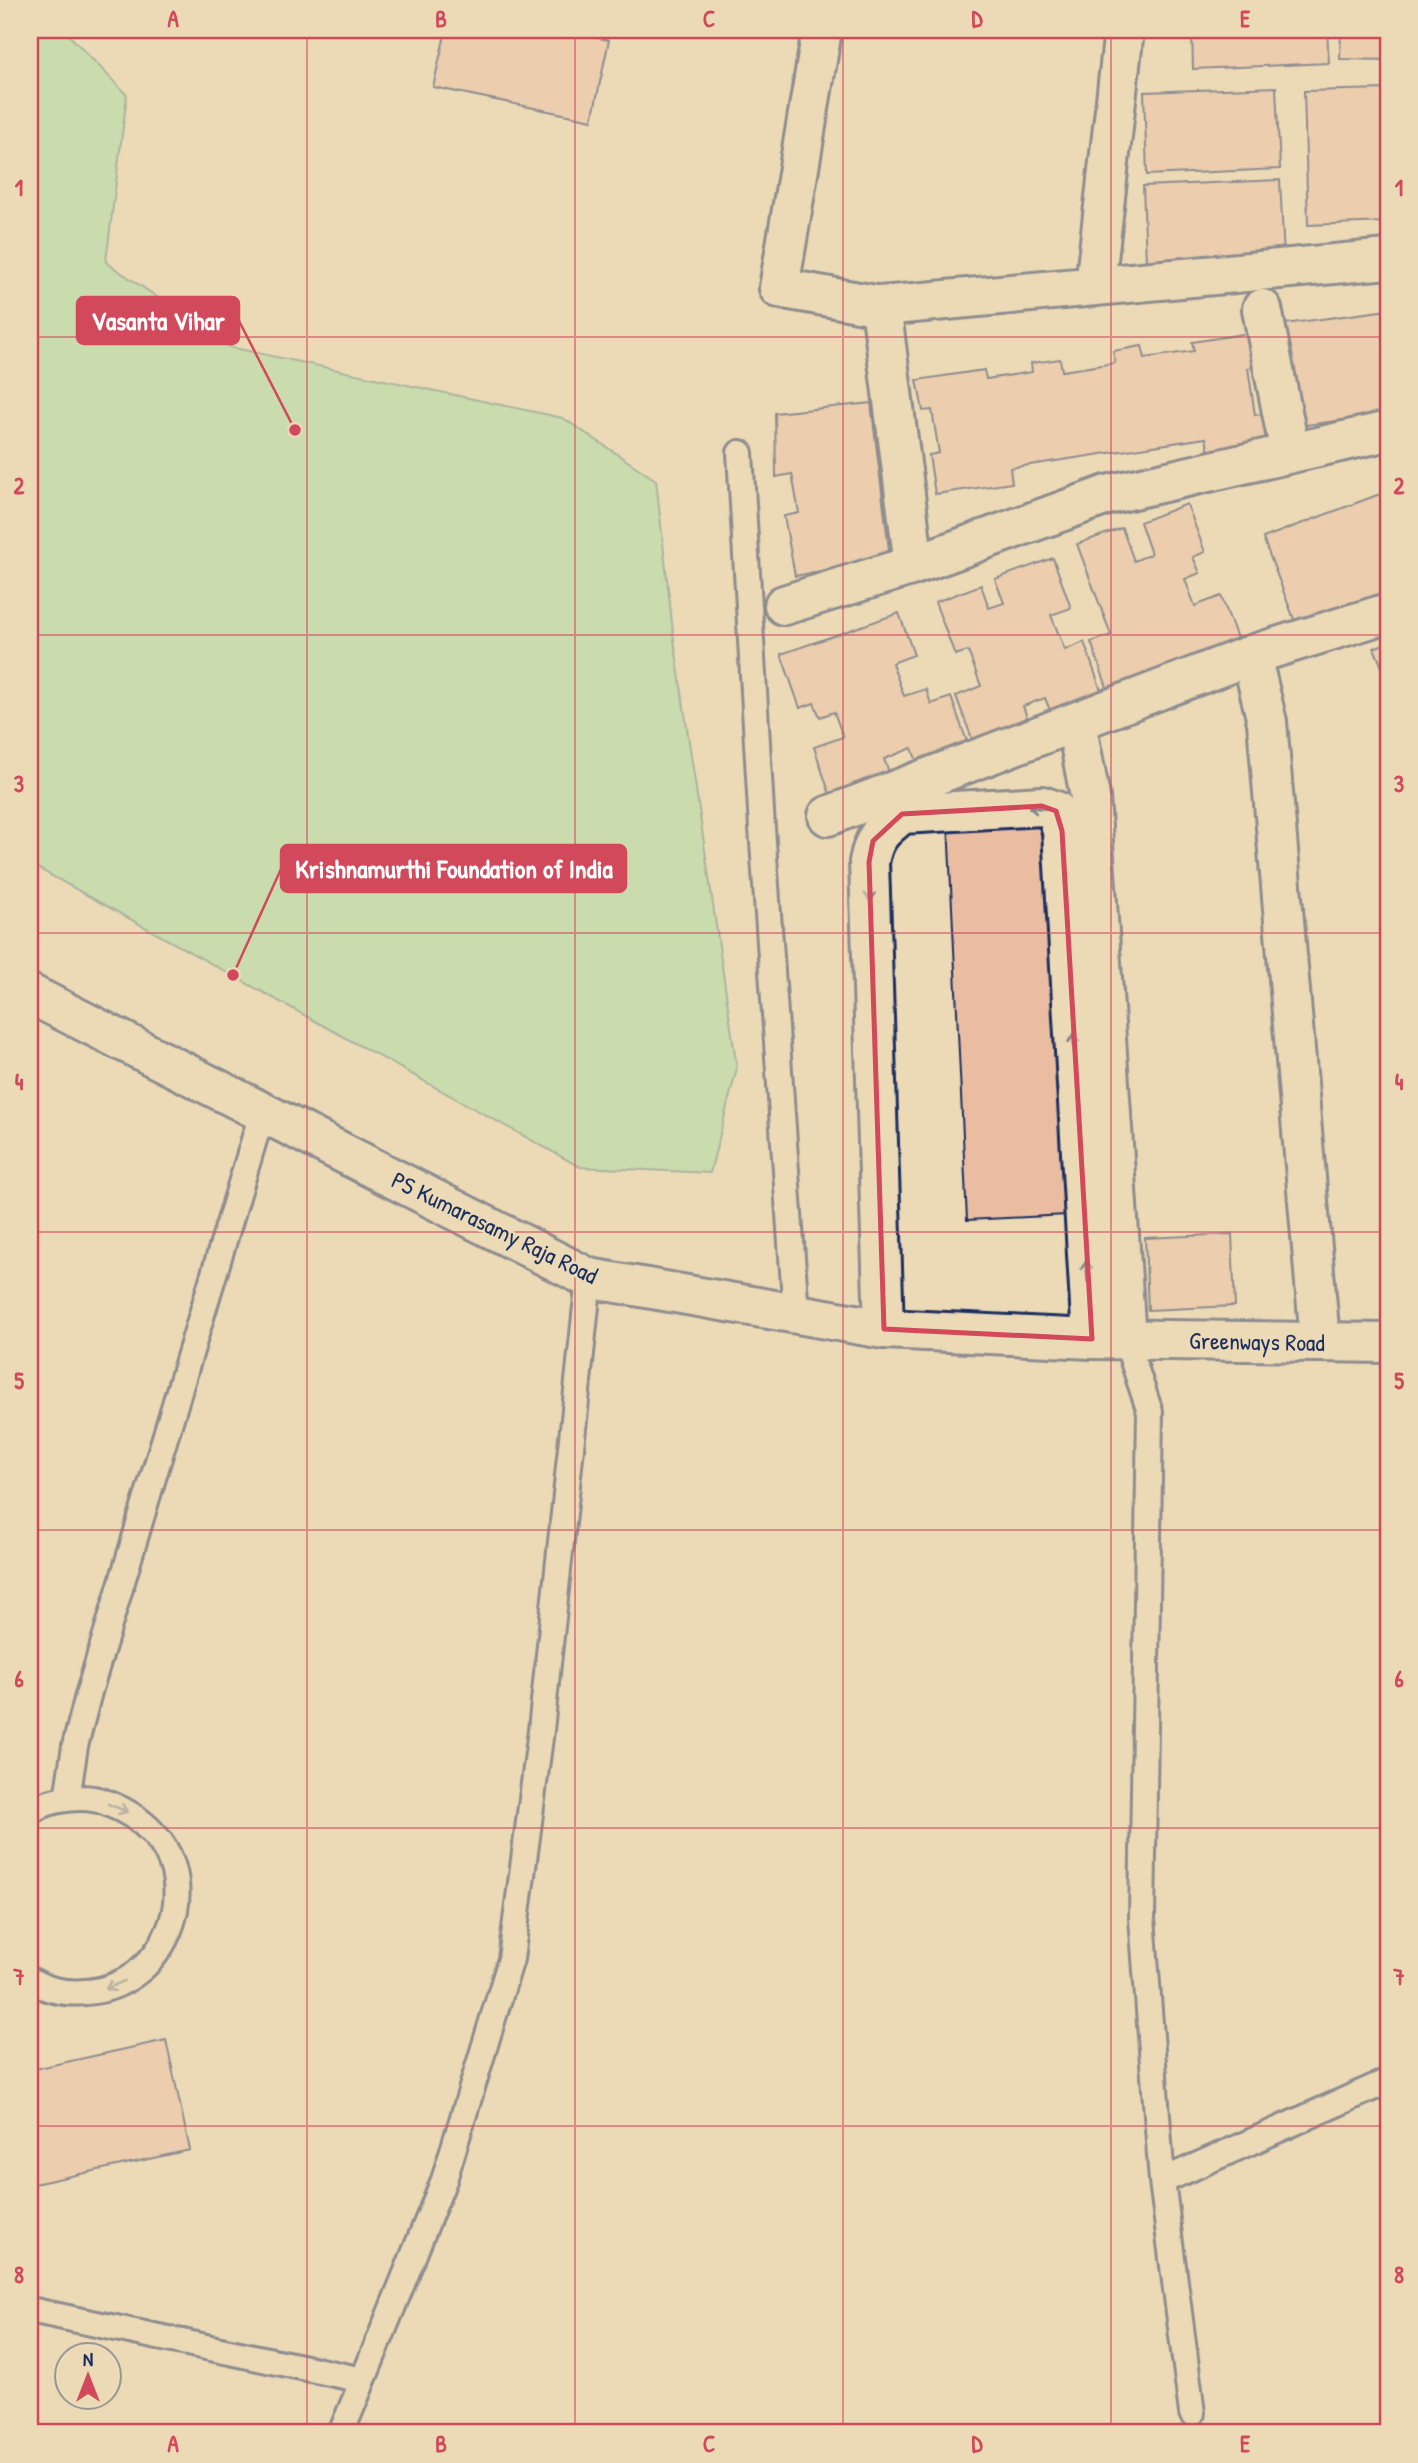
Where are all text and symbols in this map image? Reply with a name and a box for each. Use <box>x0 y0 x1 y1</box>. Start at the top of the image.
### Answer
text: A <box>167 3 179 34</box>
text: B <box>435 3 447 34</box>
text: C <box>703 3 715 34</box>
text: D <box>972 3 984 34</box>
text: E <box>1240 3 1251 34</box>
text: 1 <box>15 172 23 203</box>
text: 1 <box>1395 172 1403 203</box>
callout: Vasanta Vihar <box>77 297 239 344</box>
text: Vasanta Vihar <box>91 303 226 338</box>
text: 2 <box>14 470 25 501</box>
text: 2 <box>1394 470 1405 501</box>
text: 3 <box>14 768 24 799</box>
text: 3 <box>1394 768 1404 799</box>
one-way arrow <box>1028 801 1051 814</box>
callout: Krishnamurthi Foundation of India <box>281 845 626 892</box>
text: Krishnamurthi Foundation of India <box>295 851 614 886</box>
one-way arrow <box>863 880 876 903</box>
one-way arrow <box>1067 1033 1080 1056</box>
text: 4 <box>15 1066 24 1097</box>
text: 4 <box>1395 1066 1404 1097</box>
street label: PS Kumarasamy Raja Road <box>387 1163 603 1291</box>
one-way arrow <box>1081 1260 1094 1283</box>
street label: Greenways Road <box>1189 1324 1325 1358</box>
text: 5 <box>14 1365 24 1396</box>
text: 5 <box>1394 1365 1404 1396</box>
text: 6 <box>14 1663 24 1694</box>
text: 6 <box>1394 1663 1404 1694</box>
one-way arrow <box>107 1802 129 1815</box>
text: 7 <box>12 1961 25 1992</box>
text: 7 <box>1392 1961 1405 1992</box>
one-way arrow <box>105 1979 126 1992</box>
text: 8 <box>14 2259 24 2290</box>
text: 8 <box>1394 2259 1404 2290</box>
north arrow <box>52 2340 122 2410</box>
text: N <box>83 2346 93 2372</box>
text: A <box>167 2428 179 2459</box>
text: B <box>435 2428 447 2459</box>
text: C <box>703 2428 715 2459</box>
text: D <box>972 2428 984 2459</box>
text: E <box>1240 2428 1251 2459</box>

